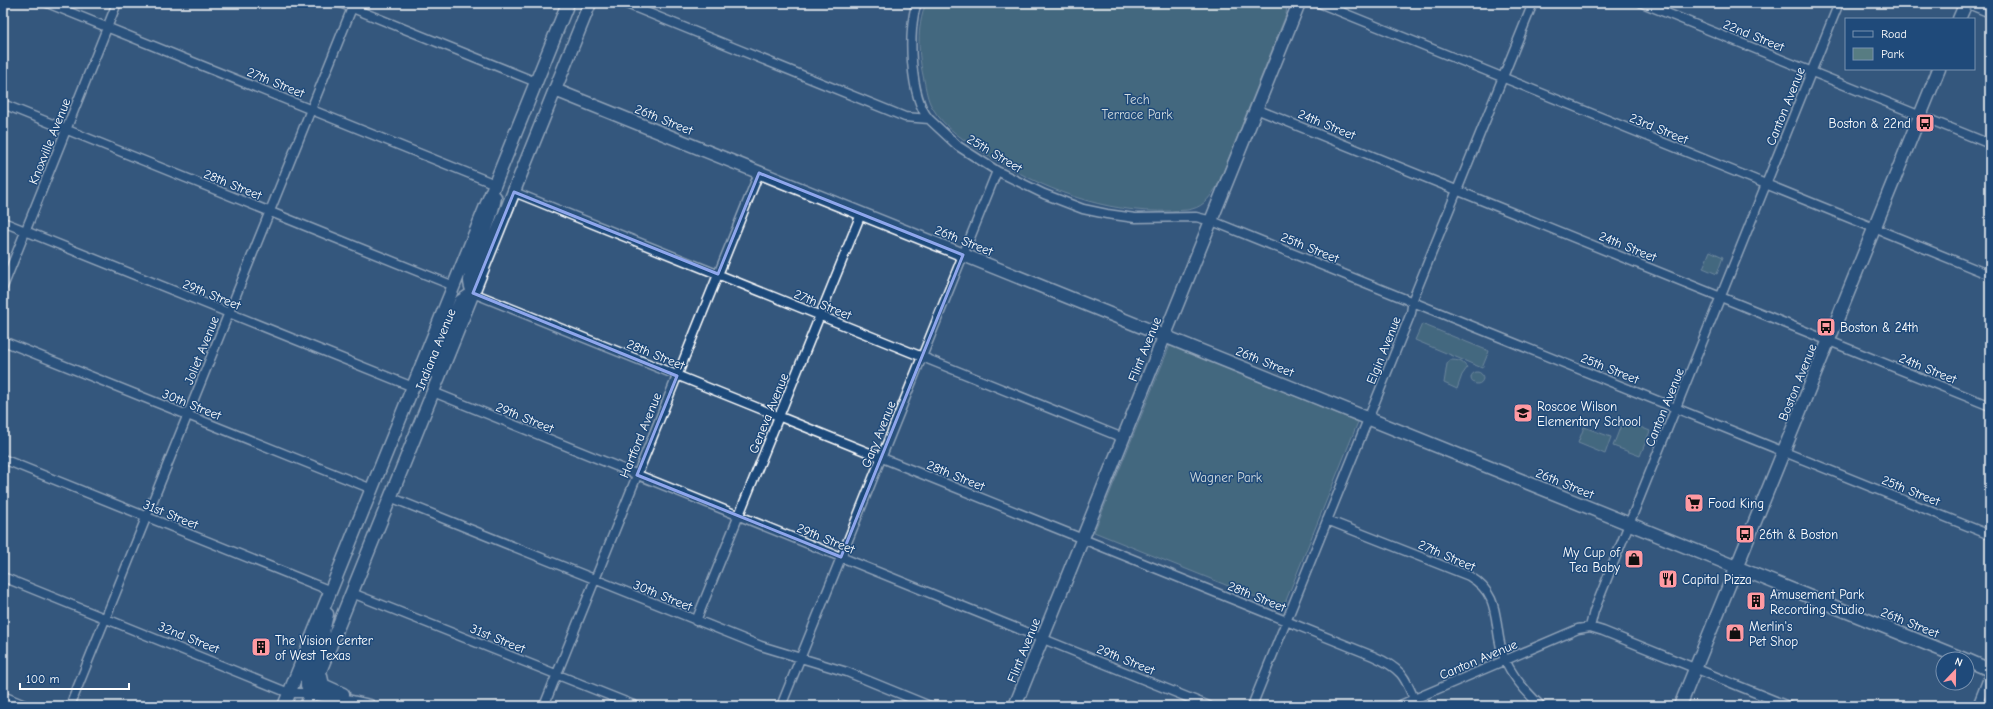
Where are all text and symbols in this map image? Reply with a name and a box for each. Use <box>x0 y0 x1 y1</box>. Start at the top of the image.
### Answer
street label: 22nd Street <box>1721 16 1788 55</box>
legend <box>1845 18 1975 70</box>
text: Road <box>1881 27 1907 41</box>
text: Park <box>1881 47 1904 61</box>
street label: 27th Street <box>245 64 308 101</box>
street label: Canton Avenue <box>1763 64 1808 148</box>
park label: Tech Terrace Park <box>1101 92 1173 122</box>
street label: Knoxville Avenue <box>25 95 74 187</box>
street label: 26th Street <box>633 101 696 138</box>
street label: 24th Street <box>1296 106 1359 143</box>
street label: 23rd Street <box>1627 110 1692 147</box>
bus stop icon: Boston & 22nd <box>1914 112 1936 134</box>
place label: Boston & 22nd <box>1829 116 1911 131</box>
street label: 25th Street <box>965 131 1026 176</box>
street label: 28th Street <box>202 166 265 203</box>
street label: 26th Street <box>933 222 996 259</box>
street label: 24th Street <box>1597 228 1660 265</box>
street label: 25th Street <box>1279 229 1342 266</box>
street label: 29th Street <box>181 276 244 313</box>
street label: 27th Street <box>792 286 855 323</box>
street label: Indiana Avenue <box>412 306 459 392</box>
street label: Joliet Avenue <box>181 313 222 387</box>
street label: Flint Avenue <box>1125 314 1164 384</box>
street label: Elgin Avenue <box>1363 314 1404 386</box>
bus stop icon: Boston & 24th <box>1815 316 1837 338</box>
place label: Boston & 24th <box>1840 320 1918 335</box>
street label: 28th Street <box>625 336 688 373</box>
street label: Boston Avenue <box>1775 341 1820 423</box>
street label: 26th Street <box>1234 343 1297 380</box>
street label: 25th Street <box>1579 350 1642 387</box>
street label: 24th Street <box>1897 350 1960 387</box>
street label: Canton Avenue <box>1642 365 1687 449</box>
street label: Geneva Avenue <box>746 370 792 456</box>
street label: 30th Street <box>160 386 225 424</box>
street label: Hartford Avenue <box>616 390 665 480</box>
street label: Gary Avenue <box>858 398 899 470</box>
street label: 29th Street <box>494 399 557 436</box>
place label: Roscoe Wilson Elementary School <box>1537 399 1641 429</box>
school or university icon: Roscoe Wilson Elementary School <box>1512 402 1534 424</box>
street label: 28th Street <box>925 457 988 494</box>
street label: 26th Street <box>1534 465 1597 502</box>
park label: Wagner Park <box>1190 470 1263 485</box>
street label: 25th Street <box>1880 472 1943 509</box>
supermarket icon: Food King <box>1683 492 1705 514</box>
place label: Food King <box>1708 496 1764 511</box>
street label: 31st Street <box>141 497 202 533</box>
street label: 29th Street <box>795 520 858 557</box>
bus stop icon: 26th & Boston <box>1734 523 1756 545</box>
place label: 26th & Boston <box>1759 527 1838 542</box>
street label: 27th Street <box>1416 537 1479 575</box>
place label: My Cup of Tea Baby <box>1563 545 1621 575</box>
shop icon: My Cup of Tea Baby <box>1623 548 1645 570</box>
restaurant icon: Capital Pizza <box>1657 568 1679 590</box>
place label: Capital Pizza <box>1682 572 1752 587</box>
street label: 30th Street <box>631 577 696 615</box>
street label: 28th Street <box>1226 578 1289 615</box>
place label: Amusement Park Recording Studio <box>1770 587 1865 617</box>
building icon: Amusement Park Recording Studio <box>1745 590 1767 612</box>
street label: 26th Street <box>1879 604 1942 641</box>
street label: Flint Avenue <box>1004 615 1043 685</box>
street label: 32nd Street <box>156 618 223 657</box>
place label: Merlin's Pet Shop <box>1749 619 1798 649</box>
street label: 31st Street <box>468 621 529 657</box>
shop icon: Merlin's Pet Shop <box>1724 622 1746 644</box>
place label: The Vision Center of West Texas <box>275 633 374 663</box>
building icon: The Vision Center of West Texas <box>250 636 272 658</box>
street label: Canton Avenue <box>1437 636 1520 683</box>
street label: 29th Street <box>1095 641 1158 678</box>
north arrow <box>1935 651 1975 691</box>
text: N <box>1953 655 1964 670</box>
scale bar <box>20 665 129 691</box>
text: 100 m <box>26 672 59 686</box>

